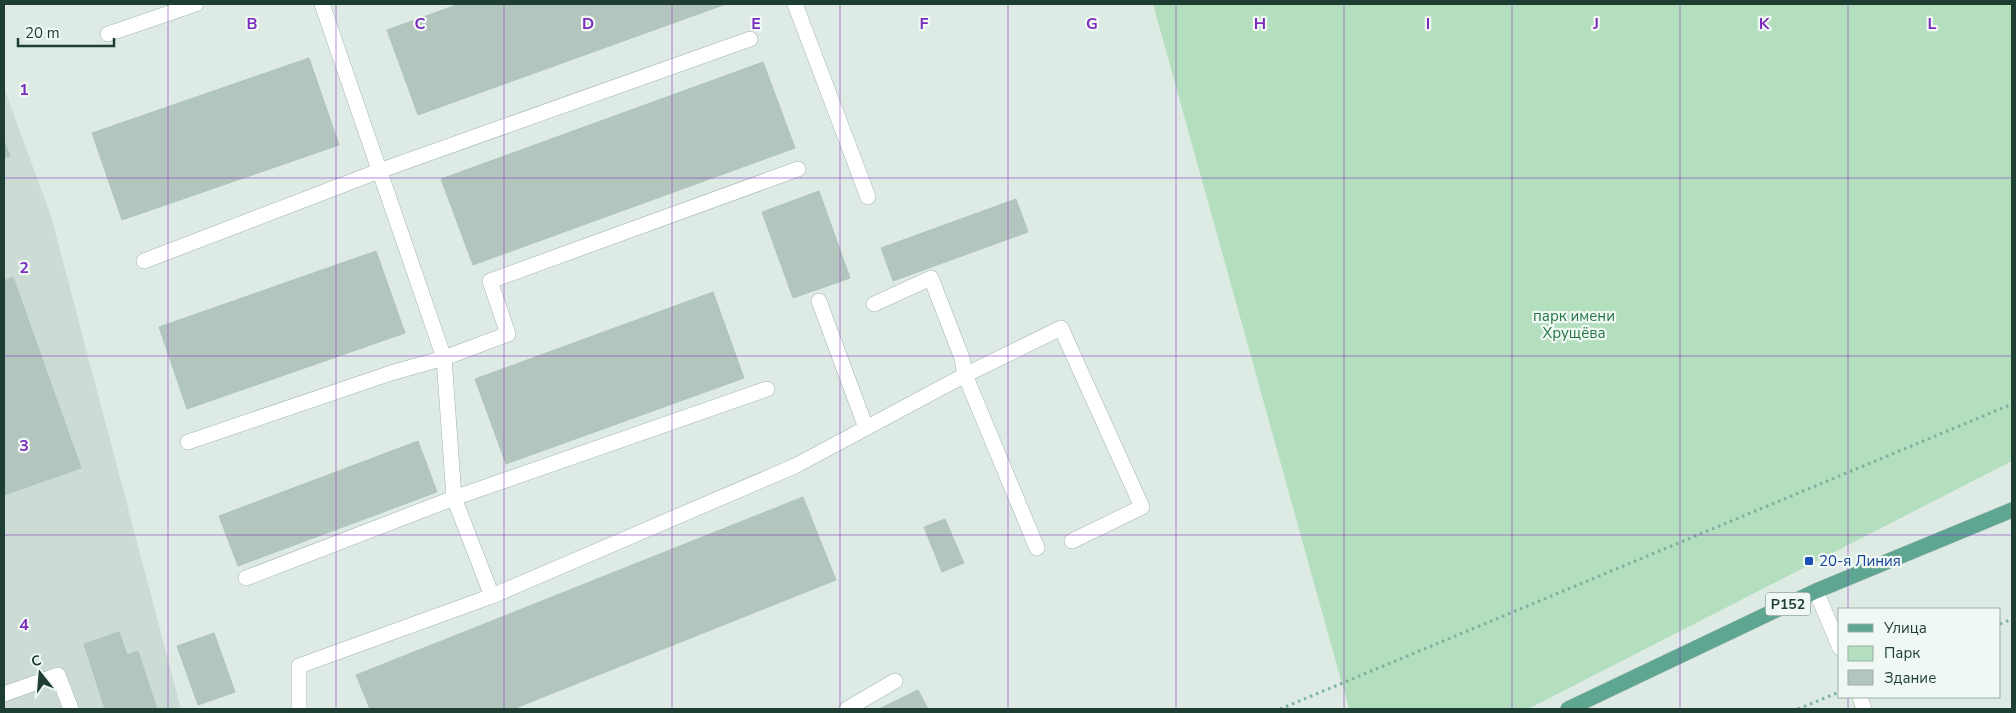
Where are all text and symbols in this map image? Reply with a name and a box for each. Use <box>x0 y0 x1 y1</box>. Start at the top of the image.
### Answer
text: B <box>246 13 258 35</box>
text: C <box>415 13 426 35</box>
text: D <box>582 13 594 35</box>
text: E <box>751 13 761 35</box>
text: F <box>920 13 929 35</box>
text: G <box>1086 13 1098 35</box>
text: H <box>1254 13 1266 35</box>
text: I <box>1426 13 1430 35</box>
text: J <box>1592 13 1599 35</box>
text: K <box>1759 13 1771 35</box>
text: L <box>1928 13 1937 35</box>
scale bar <box>18 15 114 47</box>
text: 20 m <box>25 23 60 43</box>
text: 1 <box>19 79 29 101</box>
text: 2 <box>19 257 29 279</box>
park label: парк имени Хрущёва <box>1533 306 1615 343</box>
text: 3 <box>19 435 29 457</box>
place label: 20-я Линия <box>1819 551 1901 571</box>
marker: 20-я Линия <box>1803 555 1815 567</box>
road number: Р152 <box>1766 592 1810 616</box>
legend <box>1838 608 2001 698</box>
text: 4 <box>19 614 29 636</box>
text: Улица <box>1883 618 1927 638</box>
text: Парк <box>1884 643 1920 663</box>
north arrow <box>15 648 65 698</box>
text: С <box>29 650 44 672</box>
text: Здание <box>1884 668 1936 688</box>

